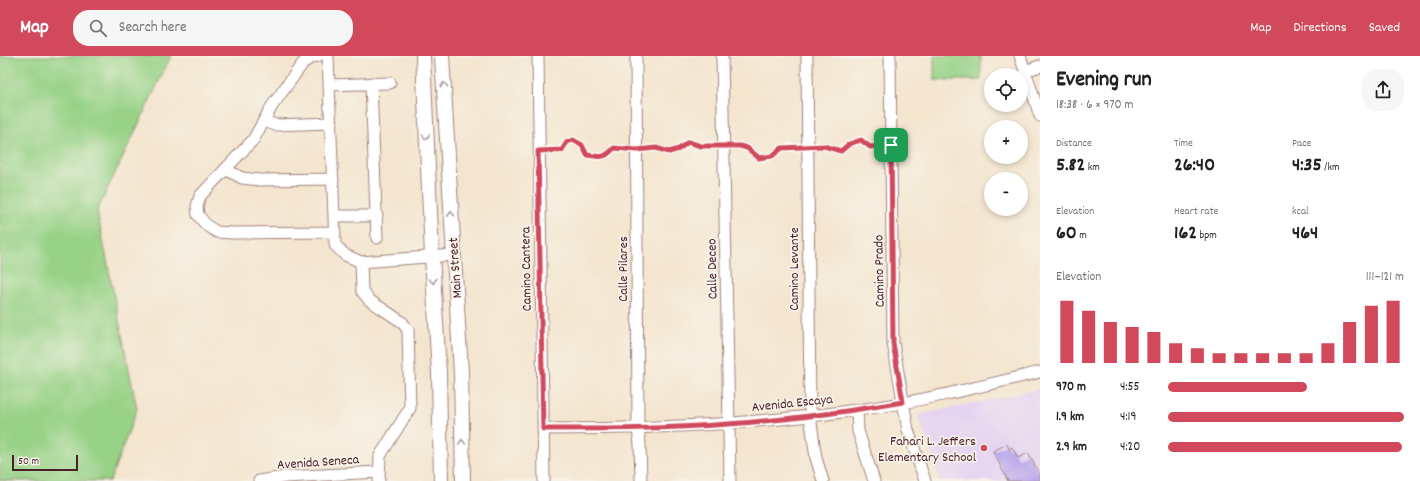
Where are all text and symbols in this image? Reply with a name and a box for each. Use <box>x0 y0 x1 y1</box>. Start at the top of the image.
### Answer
search box <box>73 10 353 46</box>
text: Map <box>20 15 49 42</box>
icon: search <box>87 17 109 39</box>
text: Search here <box>119 17 187 39</box>
text: Map <box>1250 18 1272 38</box>
text: Directions <box>1294 18 1347 38</box>
text: Saved <box>1369 18 1400 38</box>
text: Evening run <box>1056 65 1152 96</box>
map controls <box>984 68 1028 216</box>
button: locate <box>984 68 1028 112</box>
button: share <box>1362 69 1404 111</box>
one-way arrow <box>439 82 448 88</box>
text: 18:38 · 6 × 970 m <box>1056 96 1133 115</box>
button: + <box>984 120 1028 164</box>
pin <box>874 128 908 162</box>
one-way arrow <box>422 134 431 140</box>
icon: arrive <box>880 134 902 156</box>
text: Distance <box>1056 136 1092 152</box>
text: Time <box>1174 136 1193 152</box>
text: Pace <box>1292 136 1311 152</box>
text: 5.82 <box>1056 152 1085 180</box>
text: 26:40 <box>1174 152 1215 180</box>
text: 4:35 <box>1292 152 1322 180</box>
text: km <box>1085 160 1100 176</box>
text: /km <box>1322 160 1340 176</box>
button: − <box>984 172 1028 216</box>
text: Elevation <box>1056 204 1094 220</box>
text: Heart rate <box>1174 204 1218 220</box>
text: kcal <box>1292 204 1309 220</box>
one-way arrow <box>446 211 455 217</box>
text: 60 <box>1056 220 1077 248</box>
text: 162 <box>1174 220 1197 248</box>
text: 464 <box>1292 220 1318 248</box>
street label: Camino Cantera <box>516 226 538 311</box>
street label: Camino Levante <box>785 227 805 311</box>
text: m <box>1077 228 1087 244</box>
text: bpm <box>1197 228 1217 244</box>
street label: Camino Prado <box>869 235 891 307</box>
street label: Calle Pilares <box>614 236 634 302</box>
street label: Main Street <box>444 237 468 299</box>
street label: Calle Deceo <box>702 238 724 300</box>
text: Elevation <box>1056 268 1101 287</box>
text: 111–121 m <box>1366 268 1404 287</box>
one-way arrow <box>429 278 437 284</box>
text: 970 m <box>1056 378 1086 397</box>
text: 4:55 <box>1120 378 1140 397</box>
street label: Avenida Escaya <box>751 390 834 418</box>
text: 1.9 km <box>1056 408 1084 427</box>
text: 4:19 <box>1120 408 1136 427</box>
place label: Fahari L. Jeffers Elementary School <box>878 432 977 468</box>
text: 2.9 km <box>1056 438 1087 457</box>
text: 4:20 <box>1120 438 1140 457</box>
one-way arrow <box>458 439 466 445</box>
marker: Fahari L. Jeffers Elementary School <box>979 443 989 453</box>
street label: Avenida Seneca <box>276 450 360 476</box>
scale bar <box>12 453 78 472</box>
text: 50 m <box>18 454 39 470</box>

